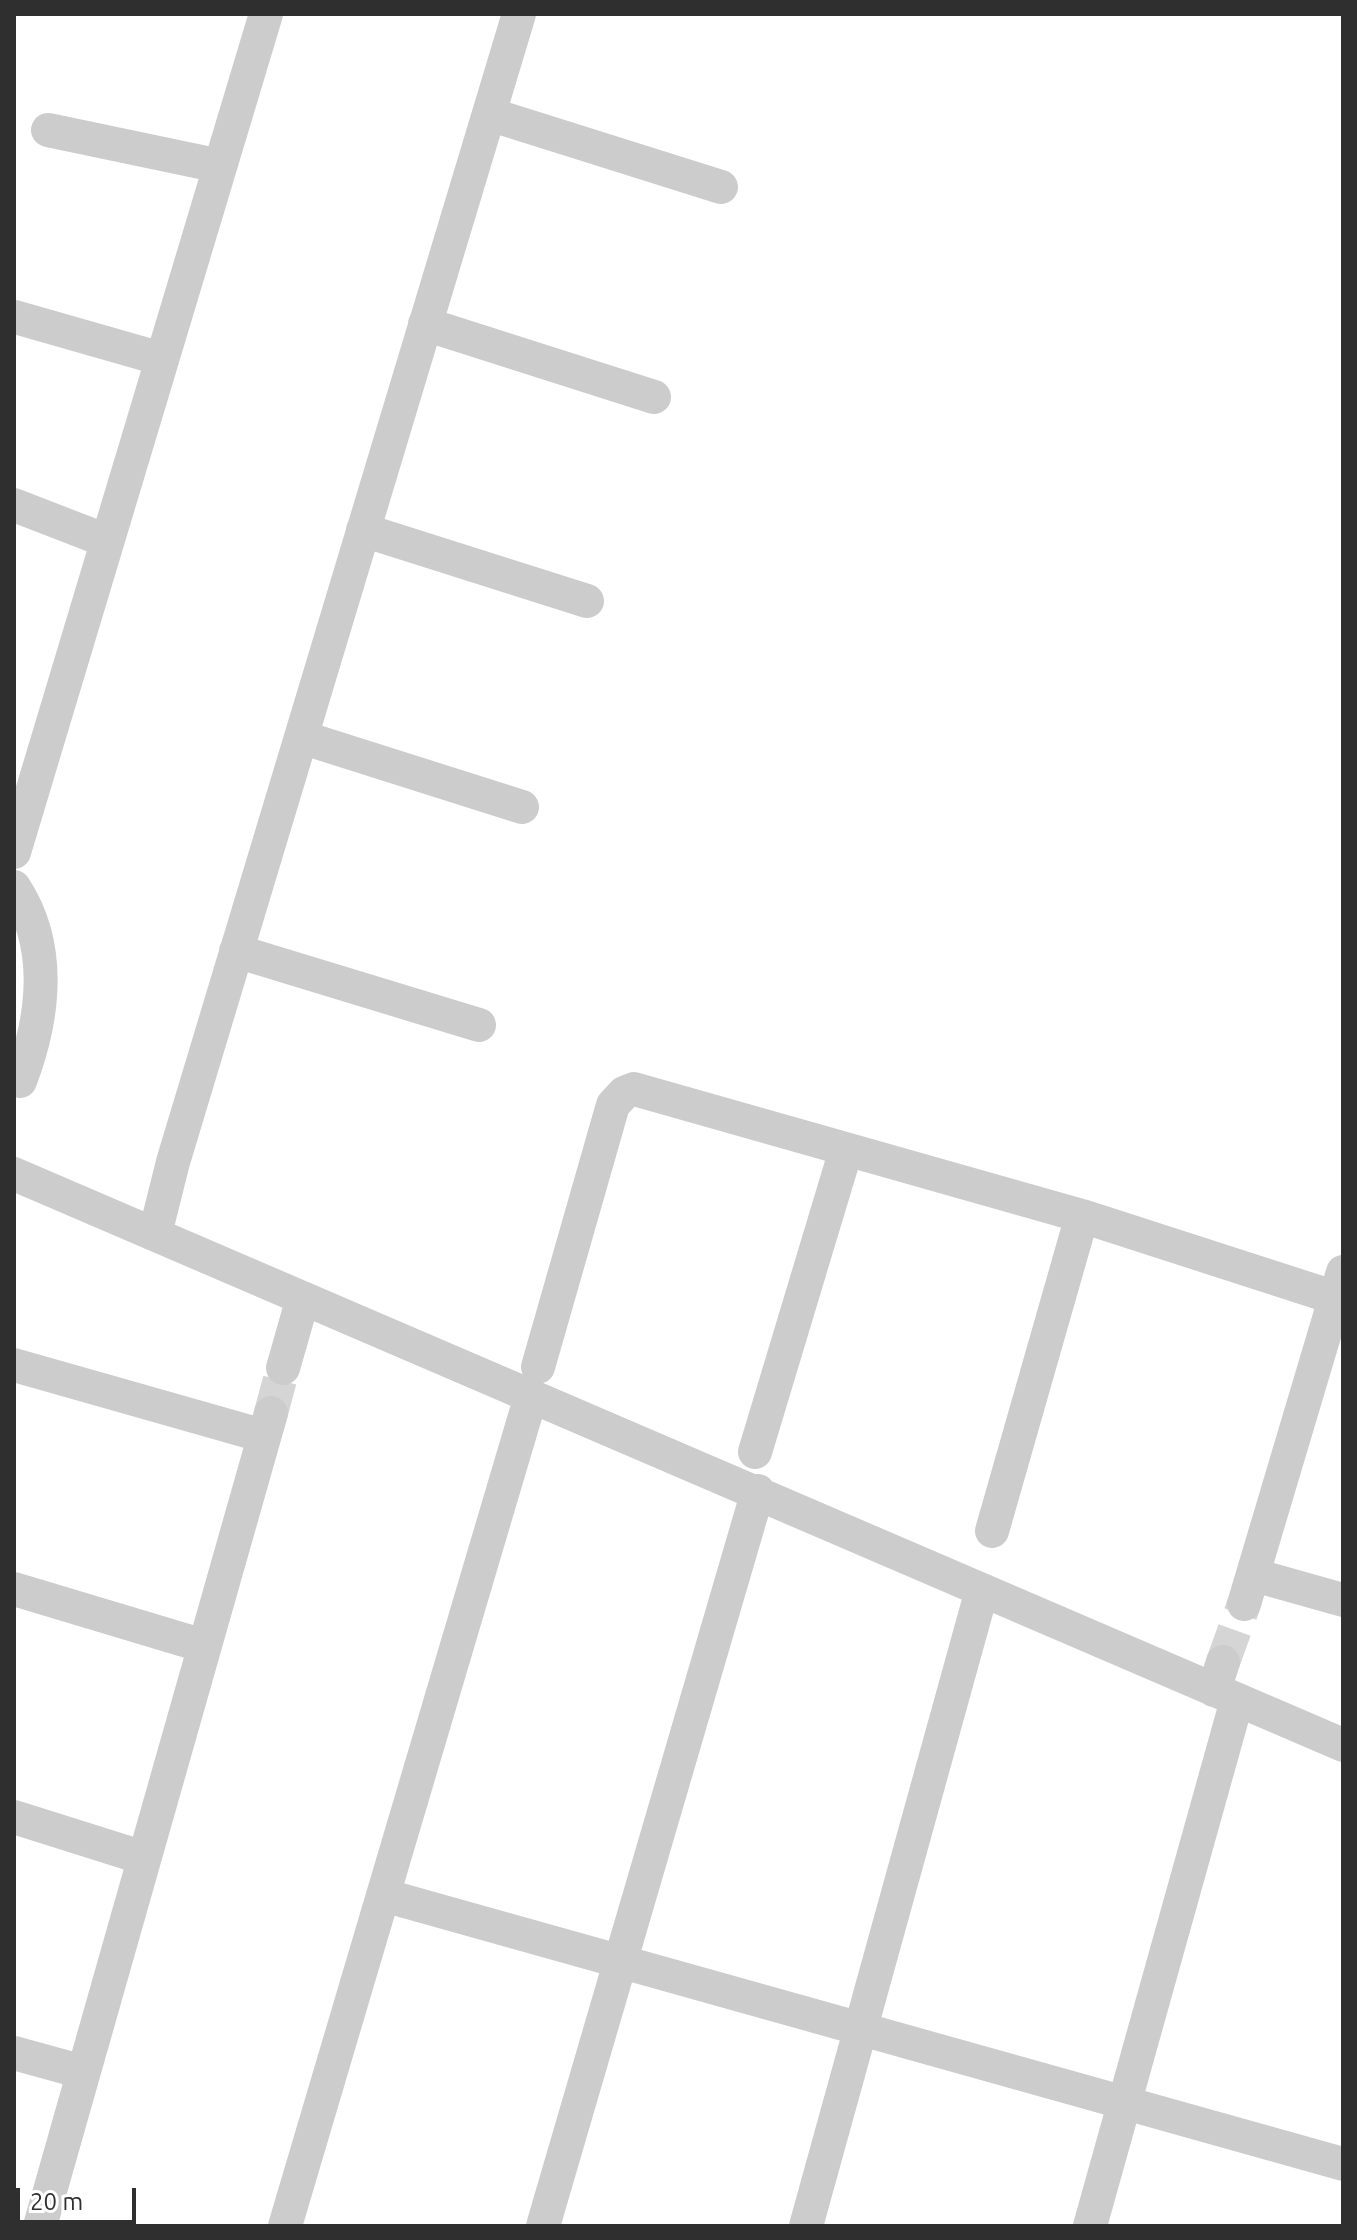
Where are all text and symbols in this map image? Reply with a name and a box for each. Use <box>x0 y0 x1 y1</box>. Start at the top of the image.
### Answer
scale bar <box>20 2172 140 2222</box>
text: 20 m <box>30 2188 83 2215</box>

